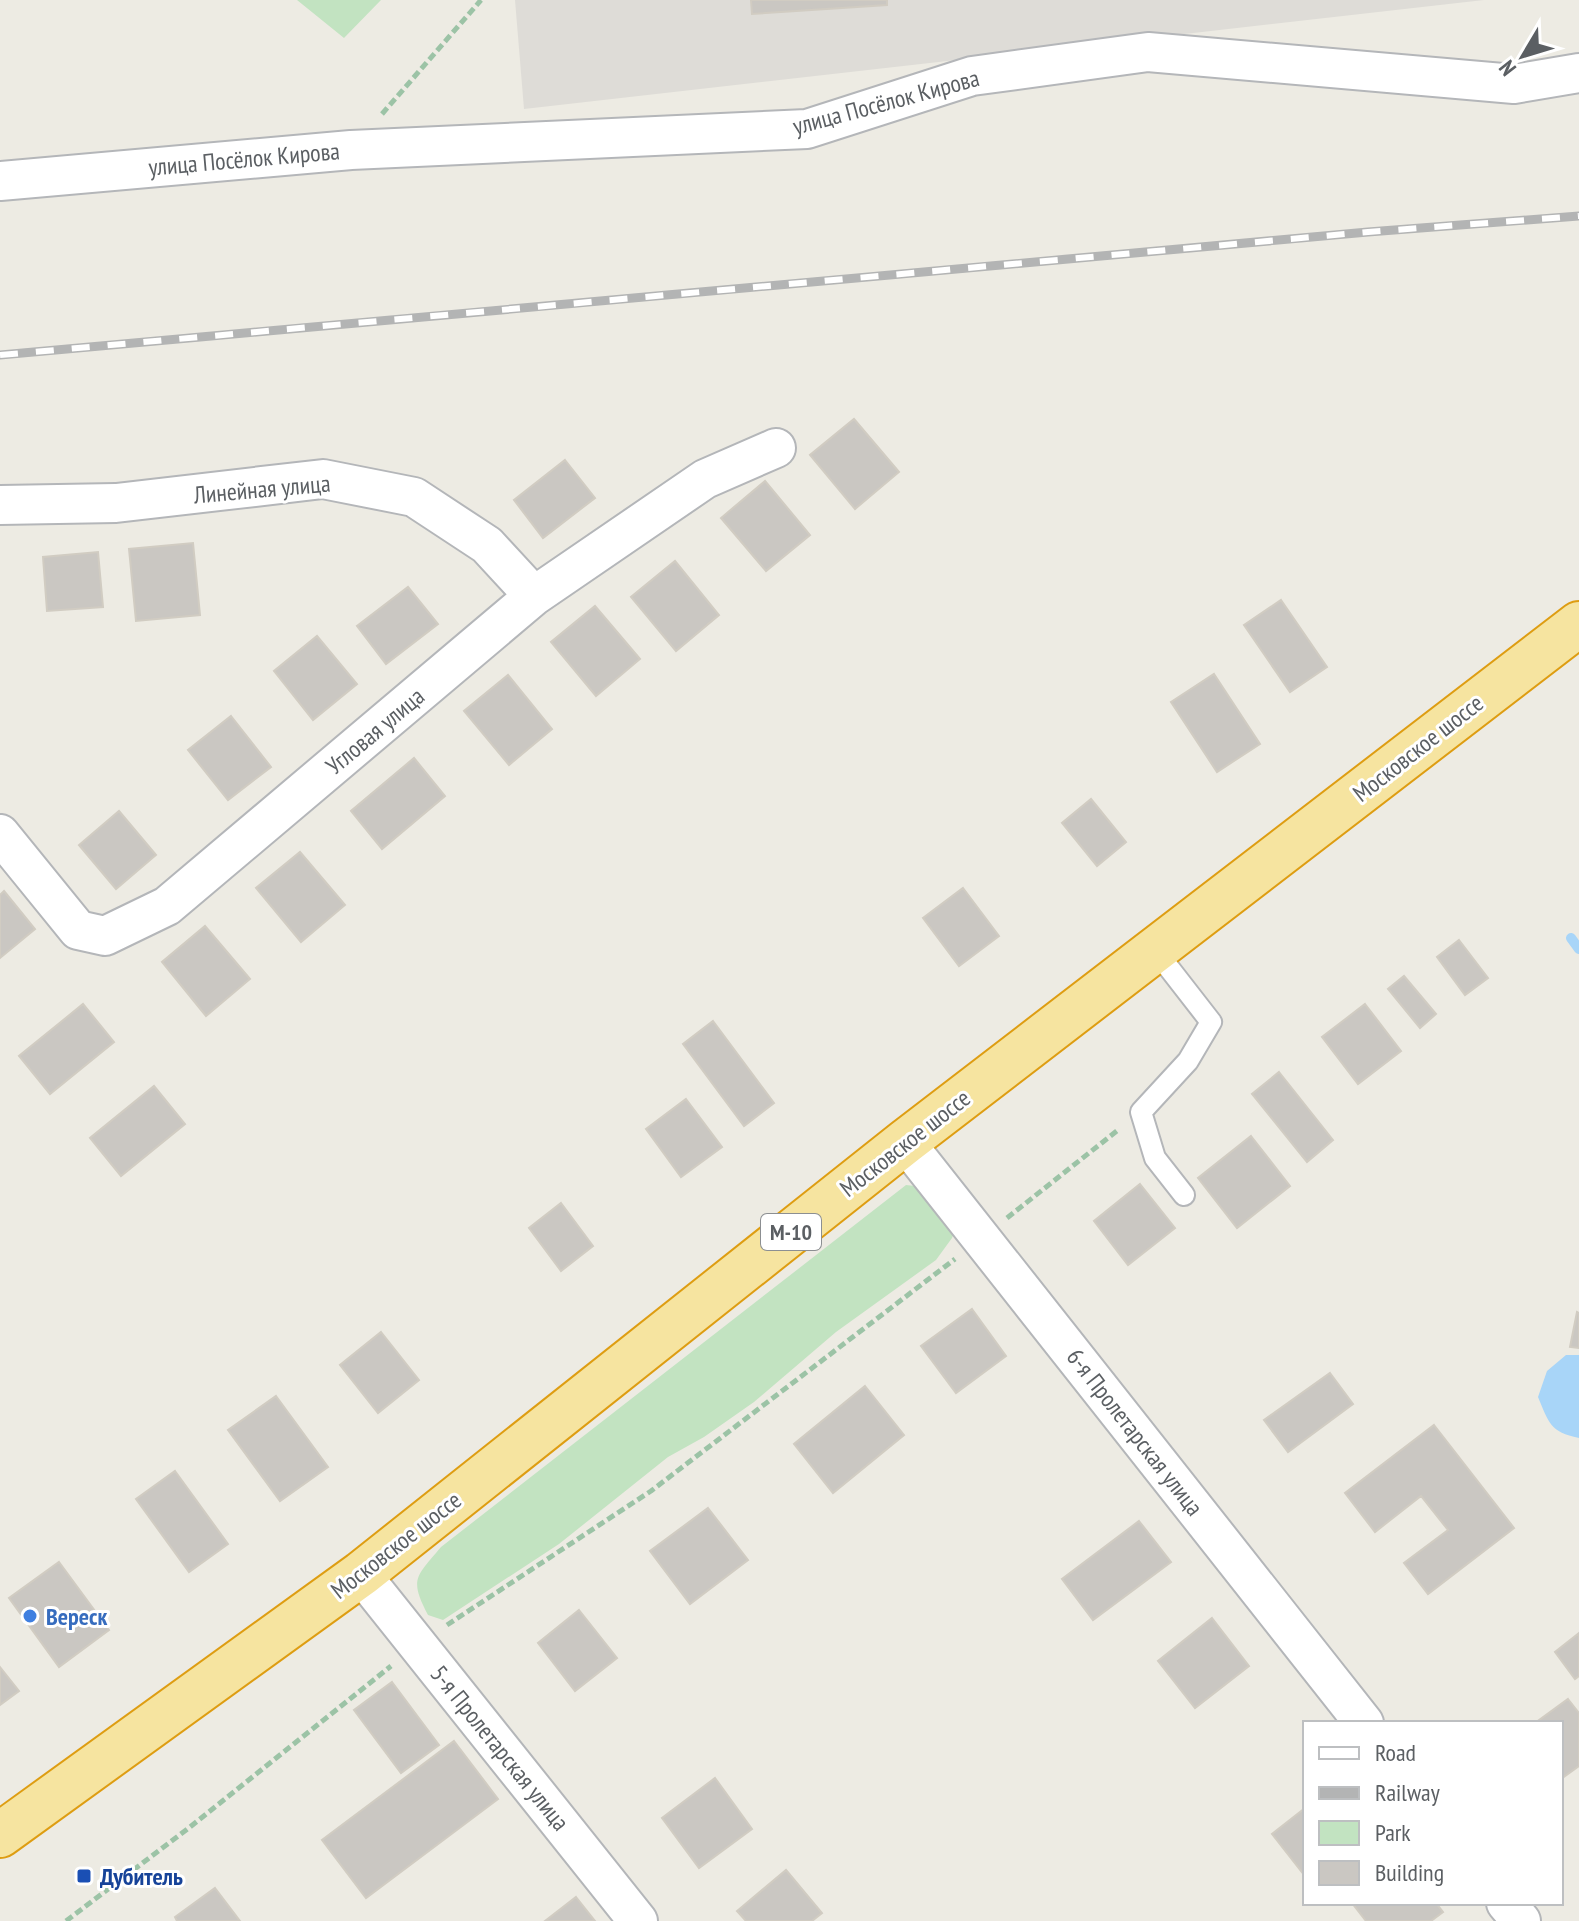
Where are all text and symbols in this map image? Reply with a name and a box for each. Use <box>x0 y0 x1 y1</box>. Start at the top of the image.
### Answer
north arrow <box>1483 16 1563 96</box>
text: N <box>1493 55 1522 82</box>
street label: улица Посёлок Кирова <box>789 62 983 142</box>
street label: улица Посёлок Кирова <box>147 135 341 183</box>
street label: Линейная улица <box>191 468 332 510</box>
street label: Угловая улица <box>319 681 431 781</box>
street label: Московское шоссе <box>1347 687 1489 809</box>
street label: Московское шоссе <box>834 1082 976 1204</box>
road number: М-10 <box>761 1214 821 1250</box>
street label: 6-я Пролетарская улица <box>1060 1342 1210 1522</box>
street label: Московское шоссе <box>325 1484 467 1606</box>
place label: Вереск <box>46 1601 107 1632</box>
marker: Вереск <box>21 1607 39 1625</box>
street label: 5-я Пролетарская улица <box>424 1659 576 1837</box>
legend <box>1303 1721 1563 1905</box>
text: Road <box>1375 1737 1416 1768</box>
text: Railway <box>1375 1777 1440 1808</box>
text: Park <box>1375 1817 1411 1848</box>
text: Building <box>1375 1857 1444 1888</box>
place label: Дубитель <box>100 1861 183 1892</box>
marker: Дубитель <box>75 1867 93 1885</box>

